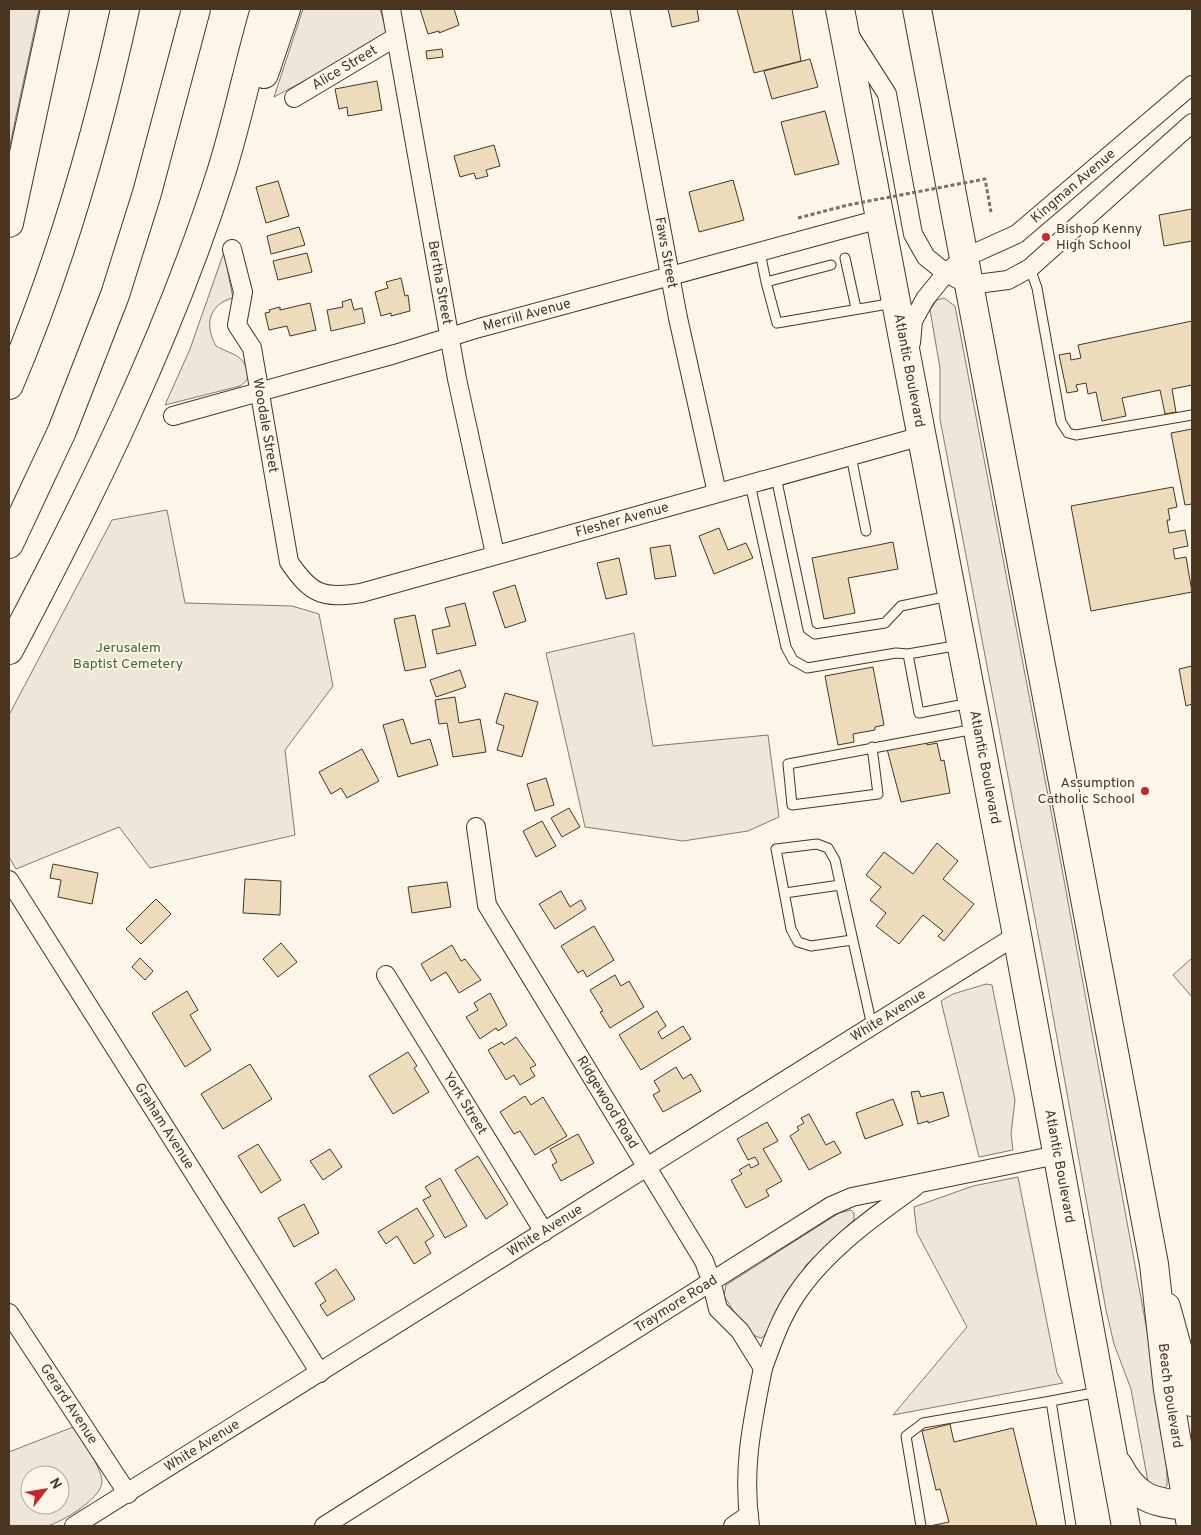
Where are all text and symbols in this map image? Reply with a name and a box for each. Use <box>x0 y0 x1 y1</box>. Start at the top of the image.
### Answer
street label: Alice Street <box>309 42 380 94</box>
street label: Kingman Avenue <box>1027 145 1119 227</box>
street label: Faws Street <box>651 216 681 290</box>
place label: Bishop Kenny High School <box>1056 221 1142 254</box>
marker: Bishop Kenny High School <box>1040 231 1052 243</box>
street label: Bertha Street <box>424 239 456 326</box>
street label: Merrill Avenue <box>481 295 573 335</box>
street label: Atlantic Boulevard <box>890 312 928 429</box>
street label: Woodale Street <box>249 377 282 474</box>
street label: Flesher Avenue <box>573 499 671 541</box>
park label: Jerusalem Baptist Cemetery <box>73 640 183 673</box>
street label: Atlantic Boulevard <box>966 709 1004 826</box>
place label: Assumption Catholic School <box>1038 775 1135 808</box>
marker: Assumption Catholic School <box>1139 785 1151 797</box>
street label: White Avenue <box>848 986 929 1046</box>
street label: Ridgewood Road <box>573 1053 642 1152</box>
street label: York Street <box>439 1069 491 1138</box>
street label: Graham Avenue <box>131 1080 198 1173</box>
street label: Atlantic Boulevard <box>1041 1108 1078 1225</box>
street label: White Avenue <box>504 1201 586 1261</box>
street label: Traymore Road <box>631 1271 721 1337</box>
street label: Beach Boulevard <box>1154 1342 1186 1450</box>
street label: Gerard Avenue <box>36 1361 101 1447</box>
street label: White Avenue <box>161 1416 243 1476</box>
north arrow <box>20 1465 70 1515</box>
text: N <box>45 1475 65 1493</box>

